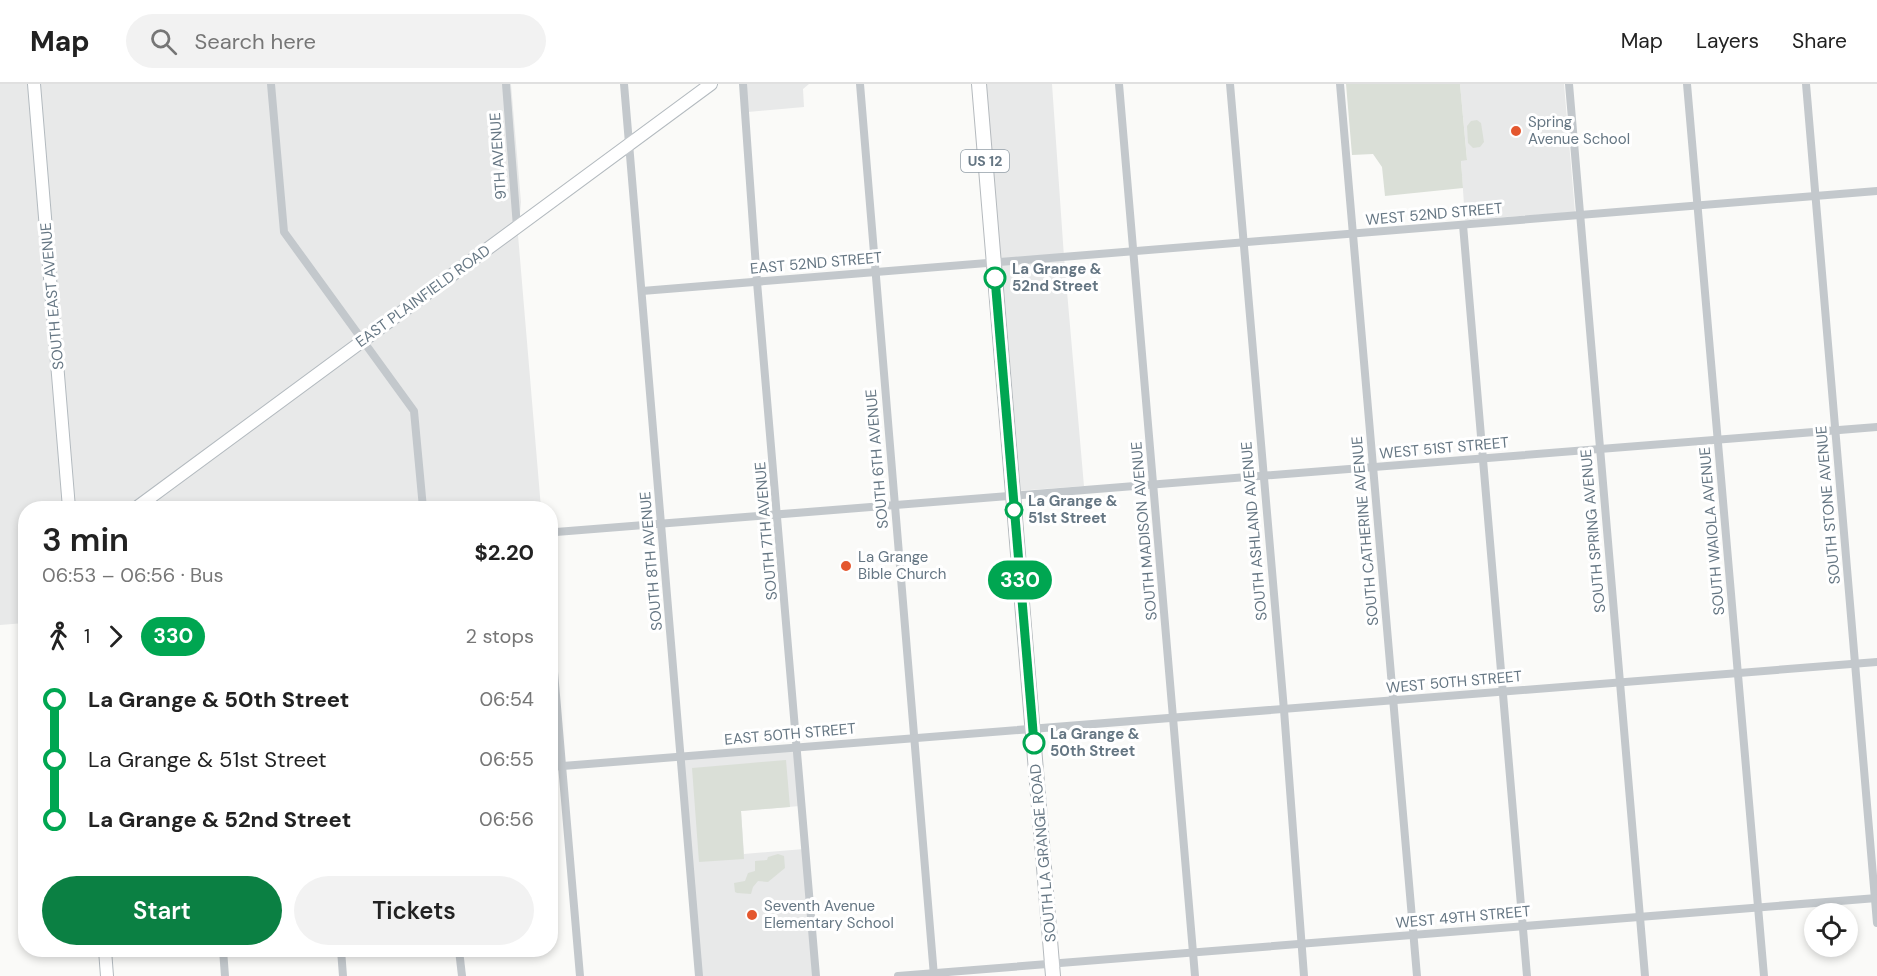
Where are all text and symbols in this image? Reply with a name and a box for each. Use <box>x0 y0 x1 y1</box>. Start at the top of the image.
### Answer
search box <box>126 14 546 68</box>
text: Map <box>30 23 90 60</box>
icon: search <box>147 25 180 58</box>
text: Search here <box>195 27 316 56</box>
text: Map <box>1621 27 1663 55</box>
text: Layers <box>1696 27 1759 55</box>
text: Share <box>1792 27 1847 55</box>
street label: 9TH AVENUE <box>485 112 511 200</box>
place label: Spring Avenue School <box>1528 112 1630 149</box>
marker: Spring Avenue School <box>1509 124 1523 138</box>
road number: US 12 <box>961 150 1009 172</box>
street label: WEST 52ND STREET <box>1365 198 1503 230</box>
street label: SOUTH EAST AVENUE <box>36 222 68 370</box>
street label: EAST PLAINFIELD ROAD <box>352 240 494 352</box>
street label: EAST 52ND STREET <box>749 247 883 279</box>
place label: La Grange & 52nd Street <box>1012 259 1102 296</box>
marker: La Grange & 52nd Street <box>984 267 1006 289</box>
street label: SOUTH 6TH AVENUE <box>861 388 893 530</box>
street label: SOUTH STONE AVENUE <box>1811 425 1845 585</box>
street label: WEST 51ST STREET <box>1379 432 1509 464</box>
street label: SOUTH CATHERINE AVENUE <box>1347 435 1383 627</box>
street label: SOUTH MADISON AVENUE <box>1126 441 1162 621</box>
street label: SOUTH ASHLAND AVENUE <box>1236 441 1272 621</box>
street label: SOUTH WAIOLA AVENUE <box>1695 446 1729 616</box>
street label: SOUTH SPRING AVENUE <box>1576 448 1610 614</box>
street label: SOUTH 7TH AVENUE <box>750 461 782 601</box>
street label: SOUTH 8TH AVENUE <box>635 491 667 631</box>
place label: La Grange & 51st Street <box>1028 491 1118 528</box>
marker: La Grange & 51st Street <box>1005 501 1023 519</box>
text: 3 min <box>42 518 129 561</box>
text: $2.20 <box>474 538 534 567</box>
place label: La Grange Bible Church <box>858 547 946 584</box>
marker: La Grange Bible Church <box>839 559 853 573</box>
line badge: 330 <box>986 560 1054 600</box>
text: 06:53 – 06:56 · Bus <box>42 562 224 588</box>
text: 330 <box>1000 566 1040 594</box>
icon: walk <box>42 620 75 653</box>
icon: forward <box>99 620 132 653</box>
text: 330 <box>153 622 193 650</box>
text: 1 <box>84 623 90 649</box>
text: 2 stops <box>466 623 534 649</box>
street label: WEST 50TH STREET <box>1385 666 1523 698</box>
text: La Grange & 50th Street <box>88 685 349 714</box>
text: 06:54 <box>479 686 534 712</box>
street label: EAST 50TH STREET <box>723 718 857 750</box>
place label: La Grange & 50th Street <box>1050 724 1140 761</box>
marker: La Grange & 50th Street <box>1023 732 1045 754</box>
text: La Grange & 51st Street <box>88 745 327 774</box>
text: 06:55 <box>479 746 534 772</box>
street label: SOUTH LA GRANGE ROAD <box>1025 763 1061 943</box>
text: La Grange & 52nd Street <box>88 805 351 834</box>
text: 06:56 <box>479 806 534 832</box>
button: Start <box>42 876 282 945</box>
button: Tickets <box>294 876 534 945</box>
place label: Seventh Avenue Elementary School <box>764 896 894 933</box>
street label: WEST 49TH STREET <box>1395 901 1531 933</box>
map controls <box>1804 903 1858 957</box>
button: locate <box>1804 903 1858 957</box>
marker: Seventh Avenue Elementary School <box>745 908 759 922</box>

